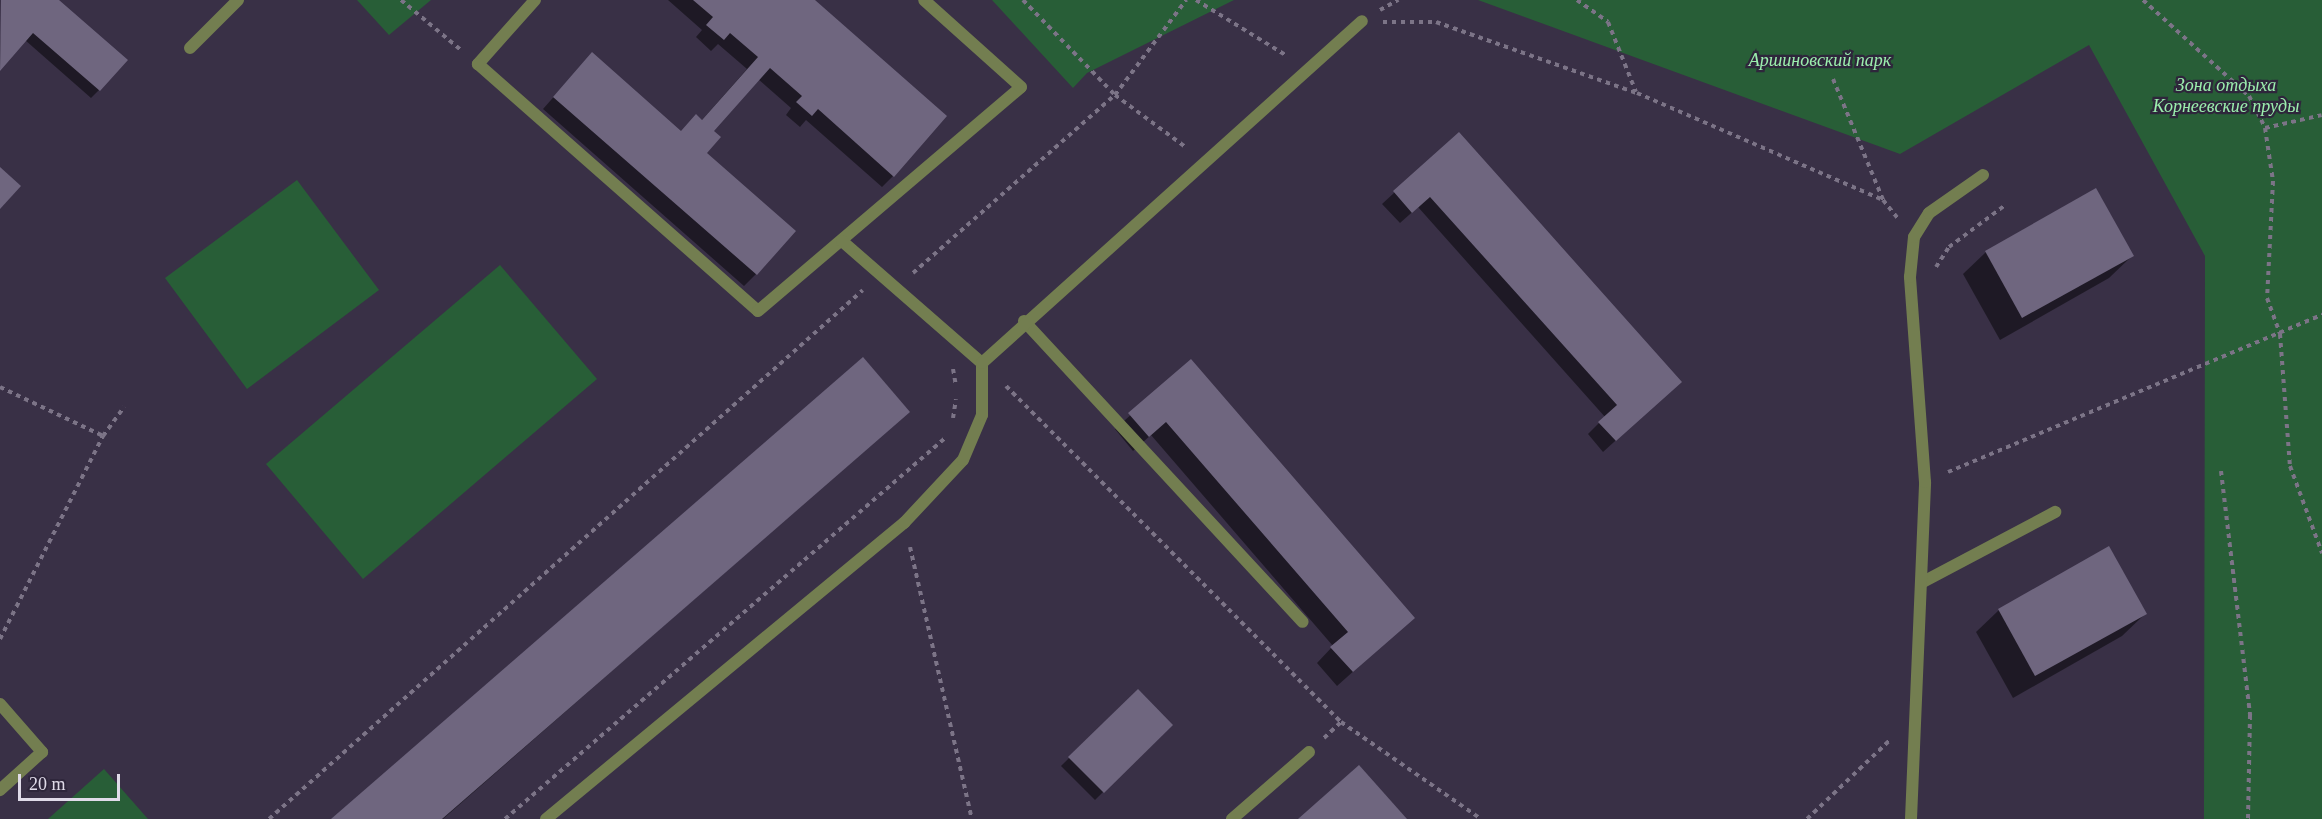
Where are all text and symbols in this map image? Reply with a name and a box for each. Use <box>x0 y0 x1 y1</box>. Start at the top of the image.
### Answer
park label: Аршиновский парк <box>1749 49 1891 71</box>
park label: Зона отдыха Корнеевские пруды <box>2153 75 2299 118</box>
scale bar <box>21 762 123 800</box>
text: 20 m <box>29 774 66 794</box>

